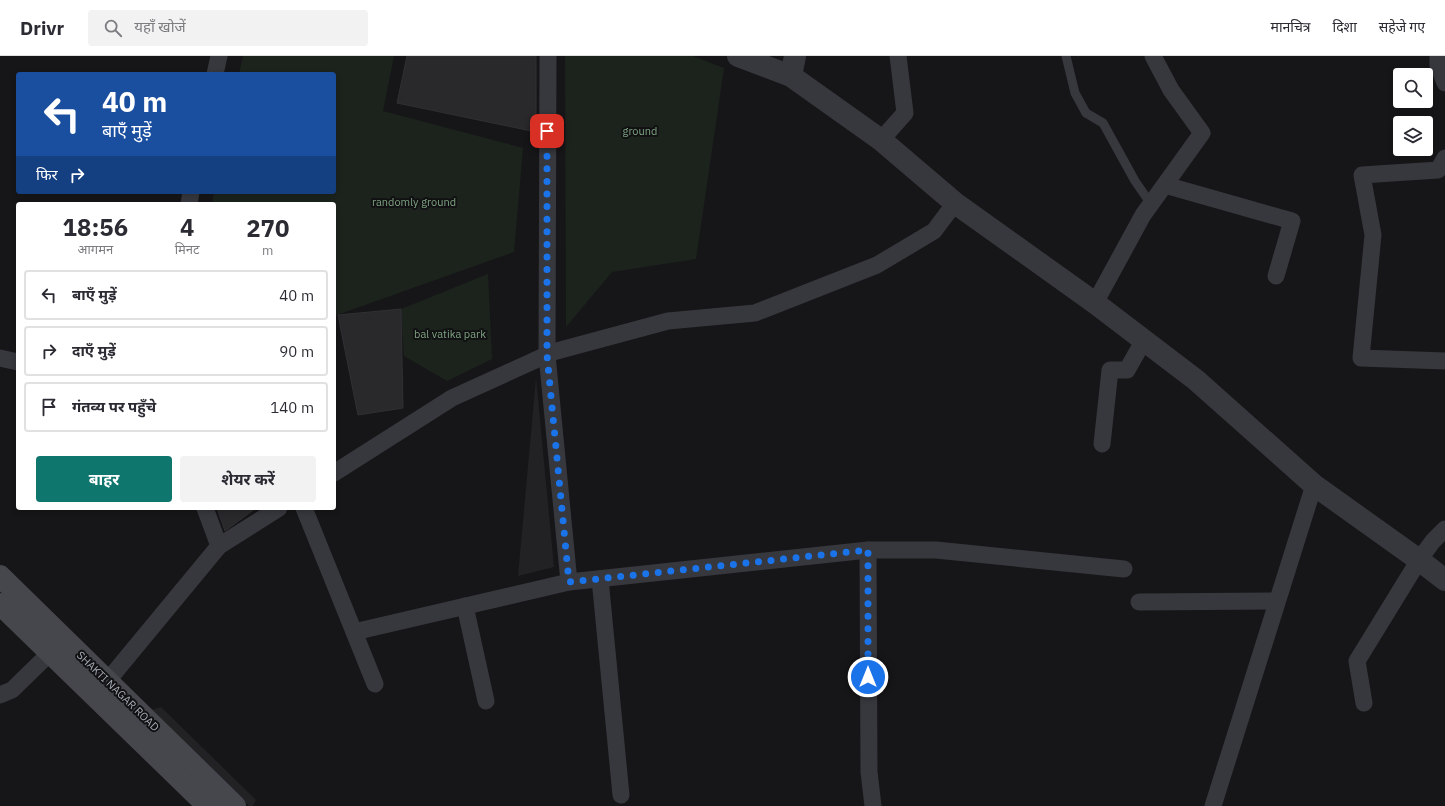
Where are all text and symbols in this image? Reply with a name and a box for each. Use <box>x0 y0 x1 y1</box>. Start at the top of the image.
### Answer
search box <box>88 10 368 46</box>
text: Drivr <box>20 16 64 40</box>
icon: search <box>102 17 124 39</box>
text: यहाँ खोजें <box>134 17 186 36</box>
text: मानचित्र <box>1271 18 1311 36</box>
text: दिशा <box>1333 18 1357 36</box>
text: सहेजे गए <box>1379 18 1425 36</box>
map controls <box>1393 68 1433 156</box>
button: search <box>1393 68 1433 108</box>
text: 40 m <box>102 83 167 120</box>
icon: left <box>36 88 88 140</box>
pin <box>530 114 564 148</box>
button: layers <box>1393 116 1433 156</box>
text: बाएँ मुड़ें <box>102 119 152 142</box>
icon: arrive <box>536 120 558 142</box>
park label: ground <box>623 124 657 138</box>
icon: right <box>66 164 88 186</box>
text: फिर <box>36 165 58 184</box>
park label: randomly ground <box>372 195 456 209</box>
text: 18:56 <box>63 211 128 243</box>
text: 4 <box>180 211 194 243</box>
text: 270 <box>246 212 289 244</box>
text: आगमन <box>78 241 113 258</box>
text: मिनट <box>175 241 200 258</box>
text: m <box>262 242 273 259</box>
icon: left <box>38 284 60 306</box>
text: बाएँ मुड़ें <box>72 285 117 304</box>
text: 40 m <box>279 286 314 305</box>
park label: bal vatika park <box>414 327 486 341</box>
icon: right <box>38 340 60 362</box>
text: दाएँ मुड़ें <box>72 341 116 360</box>
text: 90 m <box>279 342 314 361</box>
icon: arrive <box>38 396 60 418</box>
text: गंतव्य पर पहुँचे <box>72 397 156 416</box>
text: 140 m <box>270 398 314 417</box>
button: बाहर <box>36 456 172 502</box>
button: शेयर करें <box>180 456 316 502</box>
street label: SHAKTI NAGAR ROAD <box>74 648 162 734</box>
position arrow <box>847 656 889 698</box>

